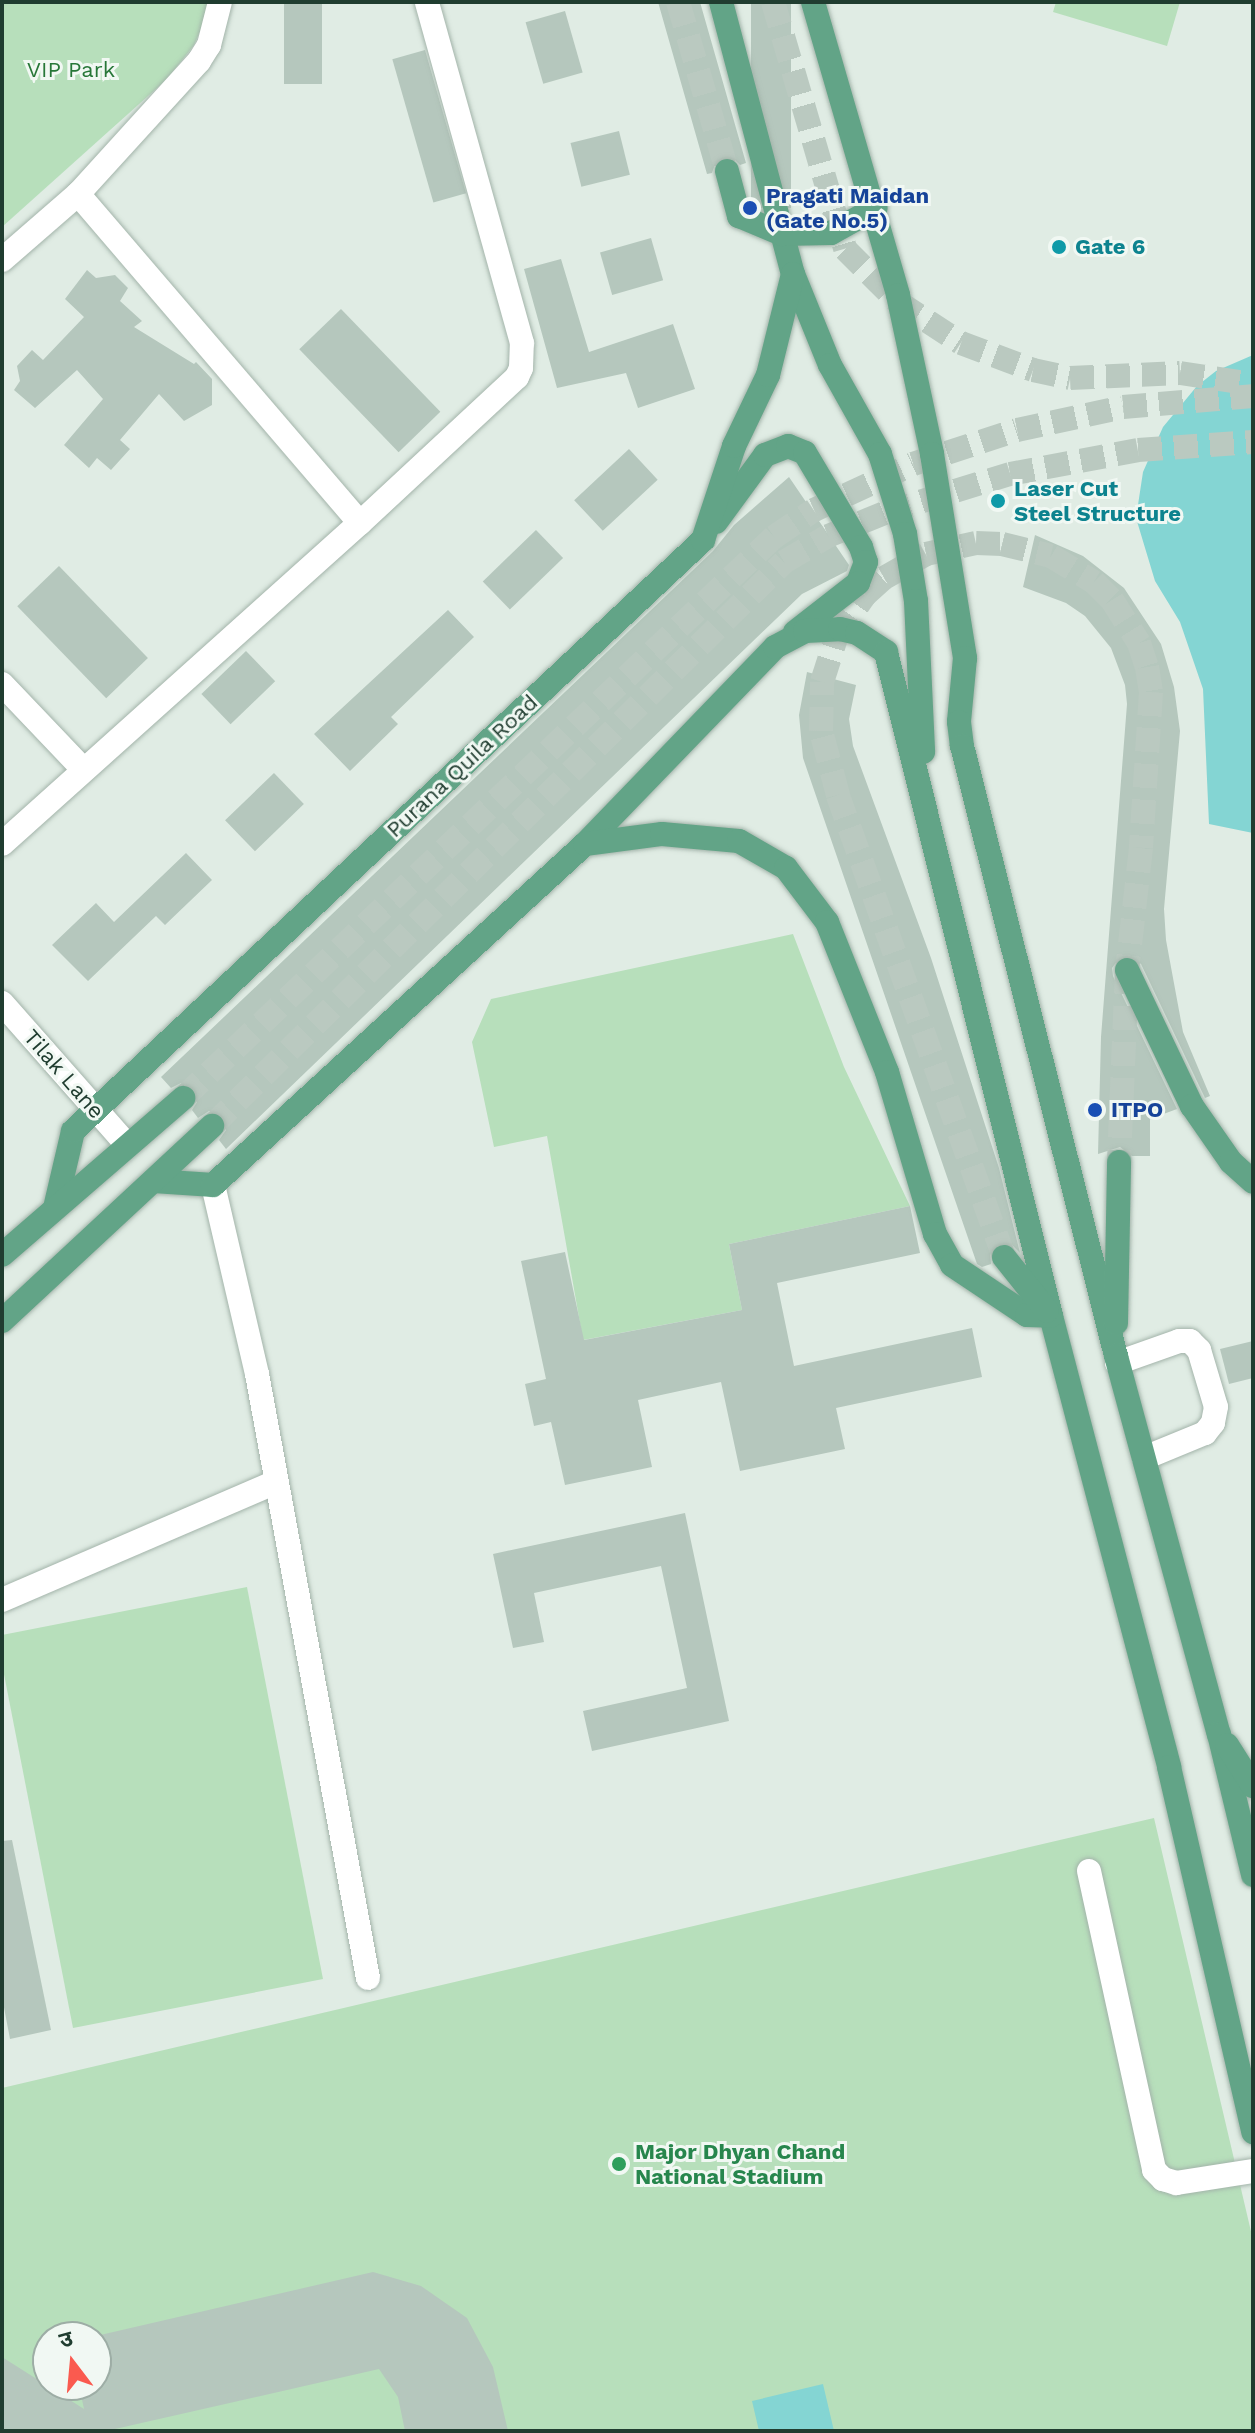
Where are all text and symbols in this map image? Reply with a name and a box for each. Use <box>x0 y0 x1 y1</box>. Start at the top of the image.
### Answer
park label: VIP Park <box>26 57 116 83</box>
place label: Pragati Maidan (Gate No.5) <box>766 182 929 234</box>
marker: Pragati Maidan (Gate No.5) <box>741 199 759 217</box>
place label: Gate 6 <box>1075 234 1145 260</box>
marker: Gate 6 <box>1050 238 1068 256</box>
place label: Laser Cut Steel Structure <box>1014 475 1181 526</box>
marker: Laser Cut Steel Structure <box>989 492 1007 510</box>
street label: Purana Quila Road <box>381 689 543 843</box>
street label: Tilak Lane <box>18 1024 110 1124</box>
place label: ITPO <box>1111 1097 1163 1123</box>
marker: ITPO <box>1086 1101 1104 1119</box>
place label: Major Dhyan Chand National Stadium <box>635 2138 846 2190</box>
marker: Major Dhyan Chand National Stadium <box>610 2155 628 2173</box>
north arrow <box>32 2321 112 2401</box>
text: उ <box>56 2326 75 2353</box>

